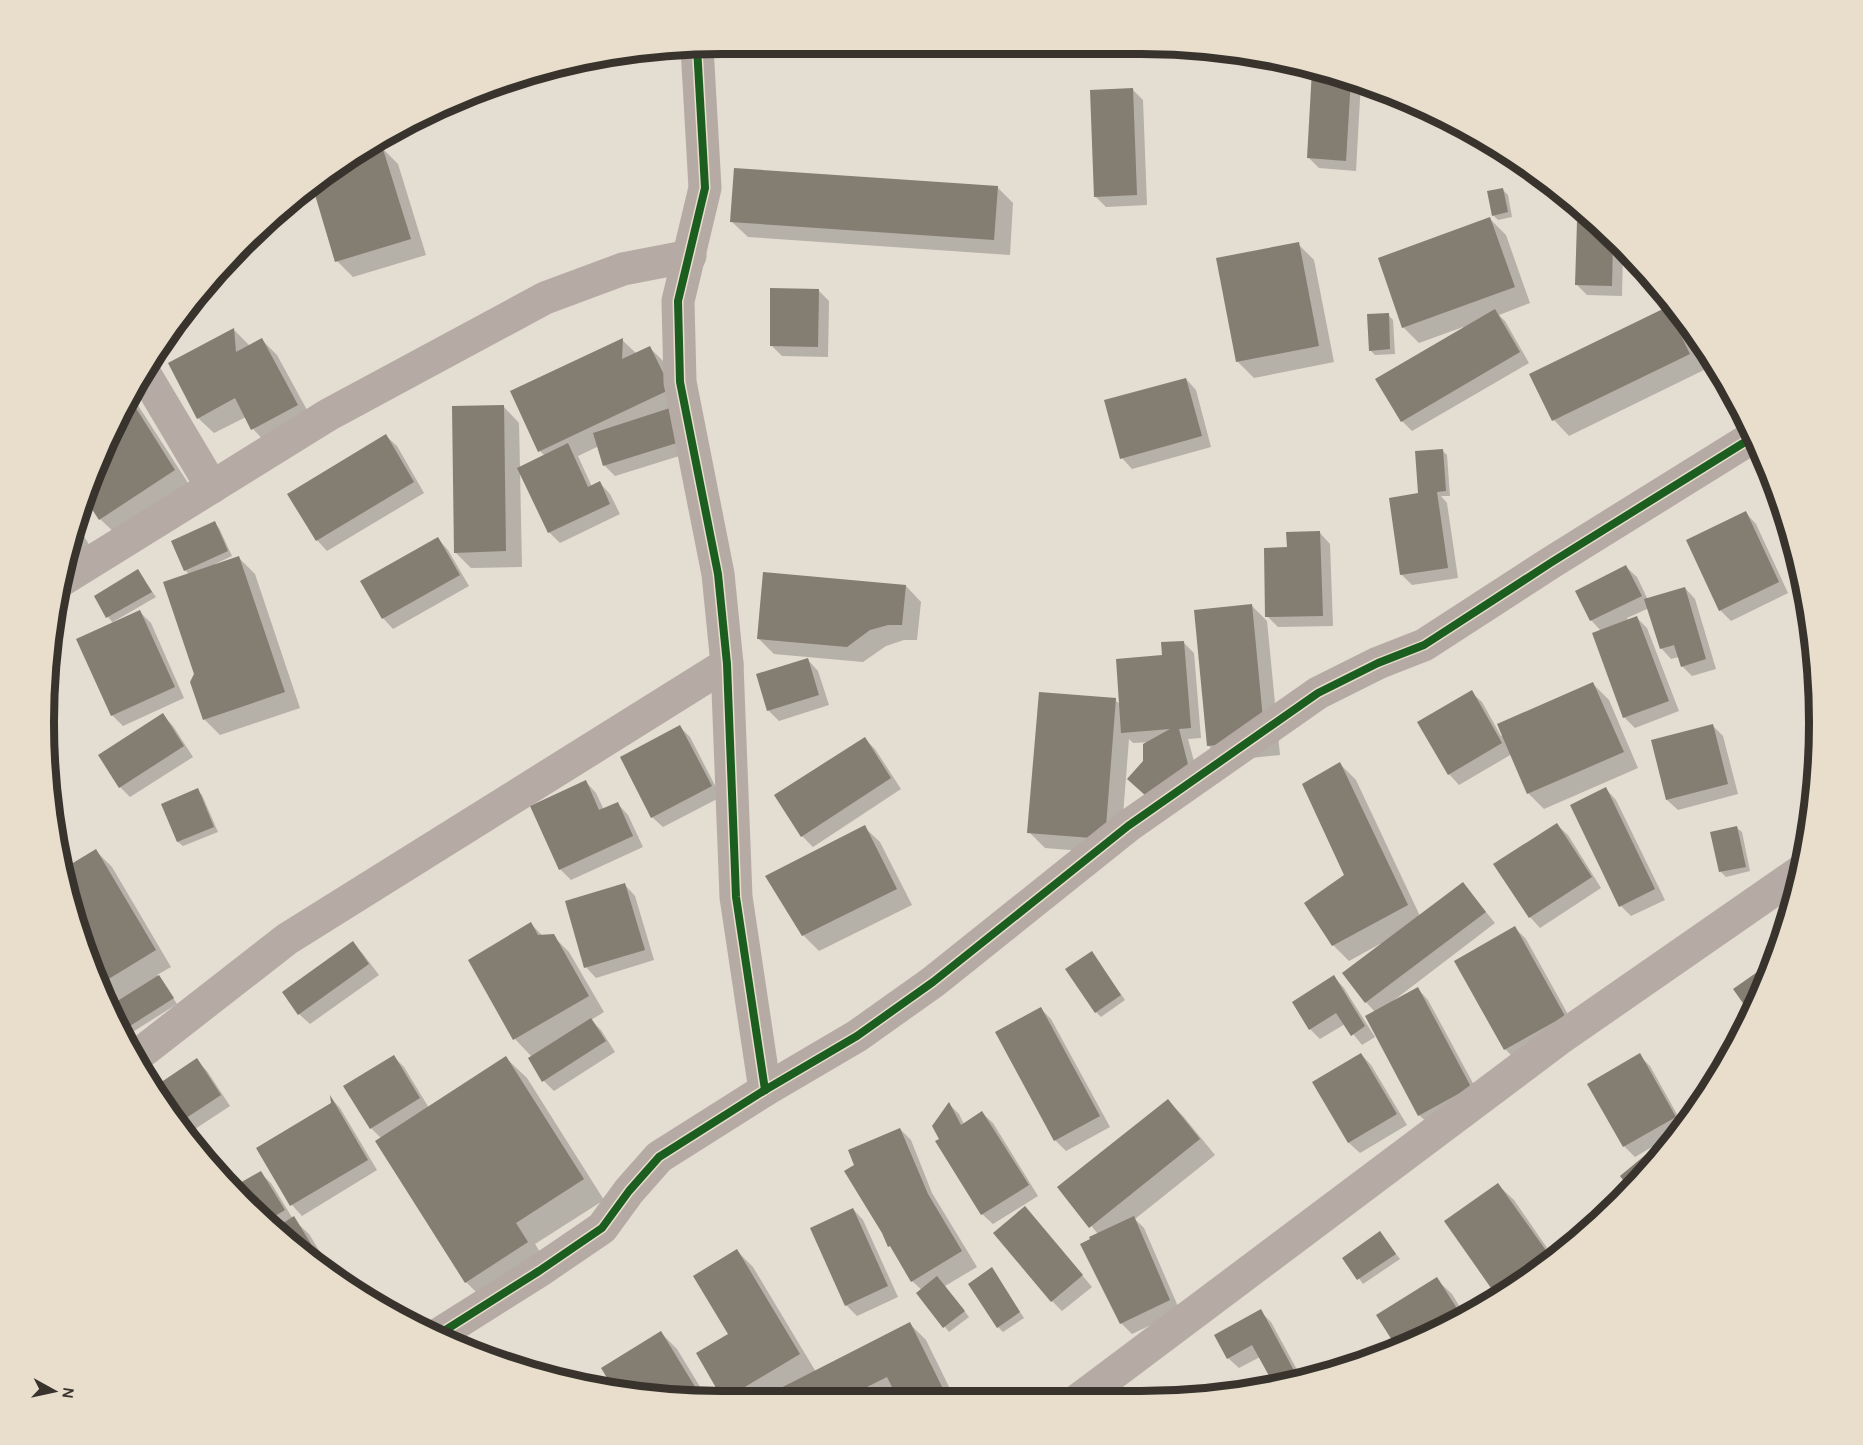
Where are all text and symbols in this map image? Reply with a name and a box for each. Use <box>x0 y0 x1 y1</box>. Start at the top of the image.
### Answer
north arrow <box>24 1361 84 1421</box>
text: N <box>58 1386 79 1400</box>

